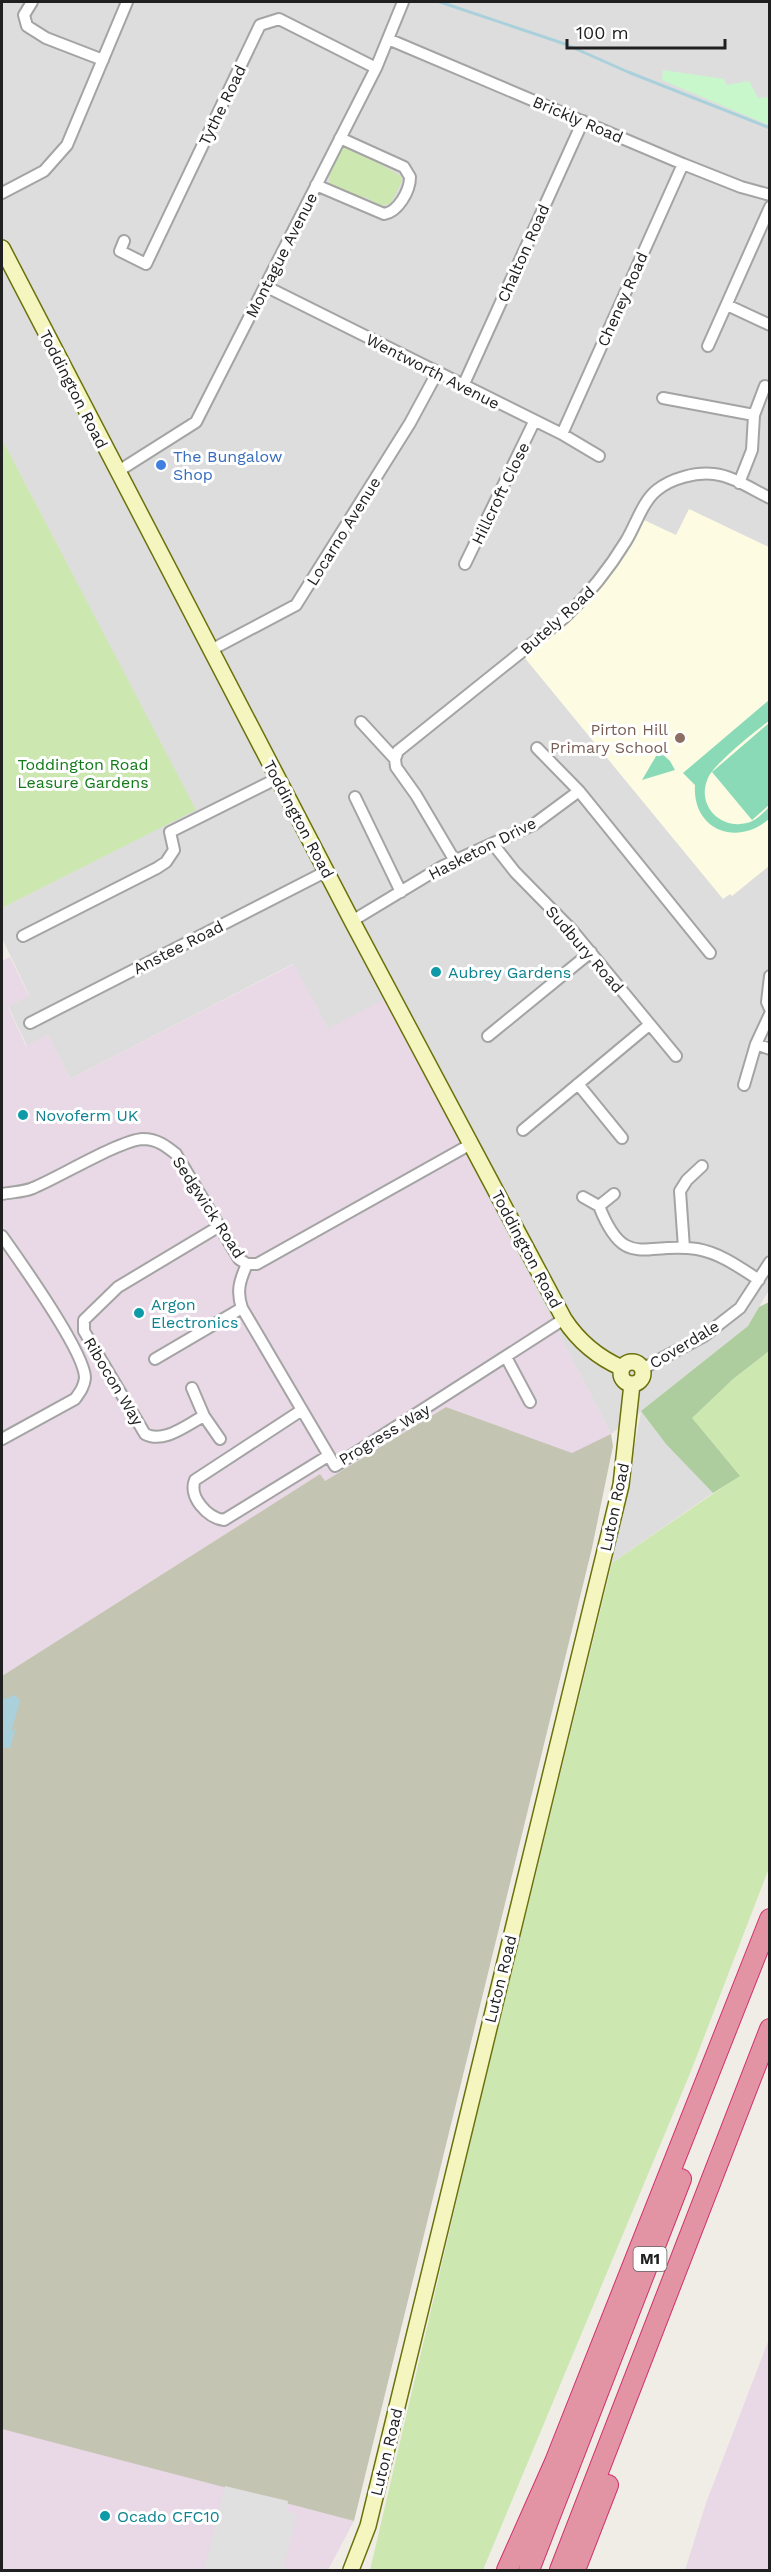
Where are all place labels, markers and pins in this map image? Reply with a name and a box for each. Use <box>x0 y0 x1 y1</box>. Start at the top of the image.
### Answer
place label: The Bungalow Shop <box>173 447 282 484</box>
marker: The Bungalow Shop <box>154 458 168 472</box>
place label: Pirton Hill Primary School <box>550 720 668 757</box>
marker: Pirton Hill Primary School <box>673 731 687 745</box>
place label: Aubrey Gardens <box>448 963 571 982</box>
marker: Aubrey Gardens <box>429 965 443 979</box>
place label: Novoferm UK <box>35 1106 139 1125</box>
marker: Novoferm UK <box>16 1108 30 1122</box>
place label: Argon Electronics <box>151 1295 238 1332</box>
marker: Argon Electronics <box>132 1306 146 1320</box>
place label: Ocado CFC10 <box>117 2507 220 2526</box>
marker: Ocado CFC10 <box>98 2509 112 2523</box>

